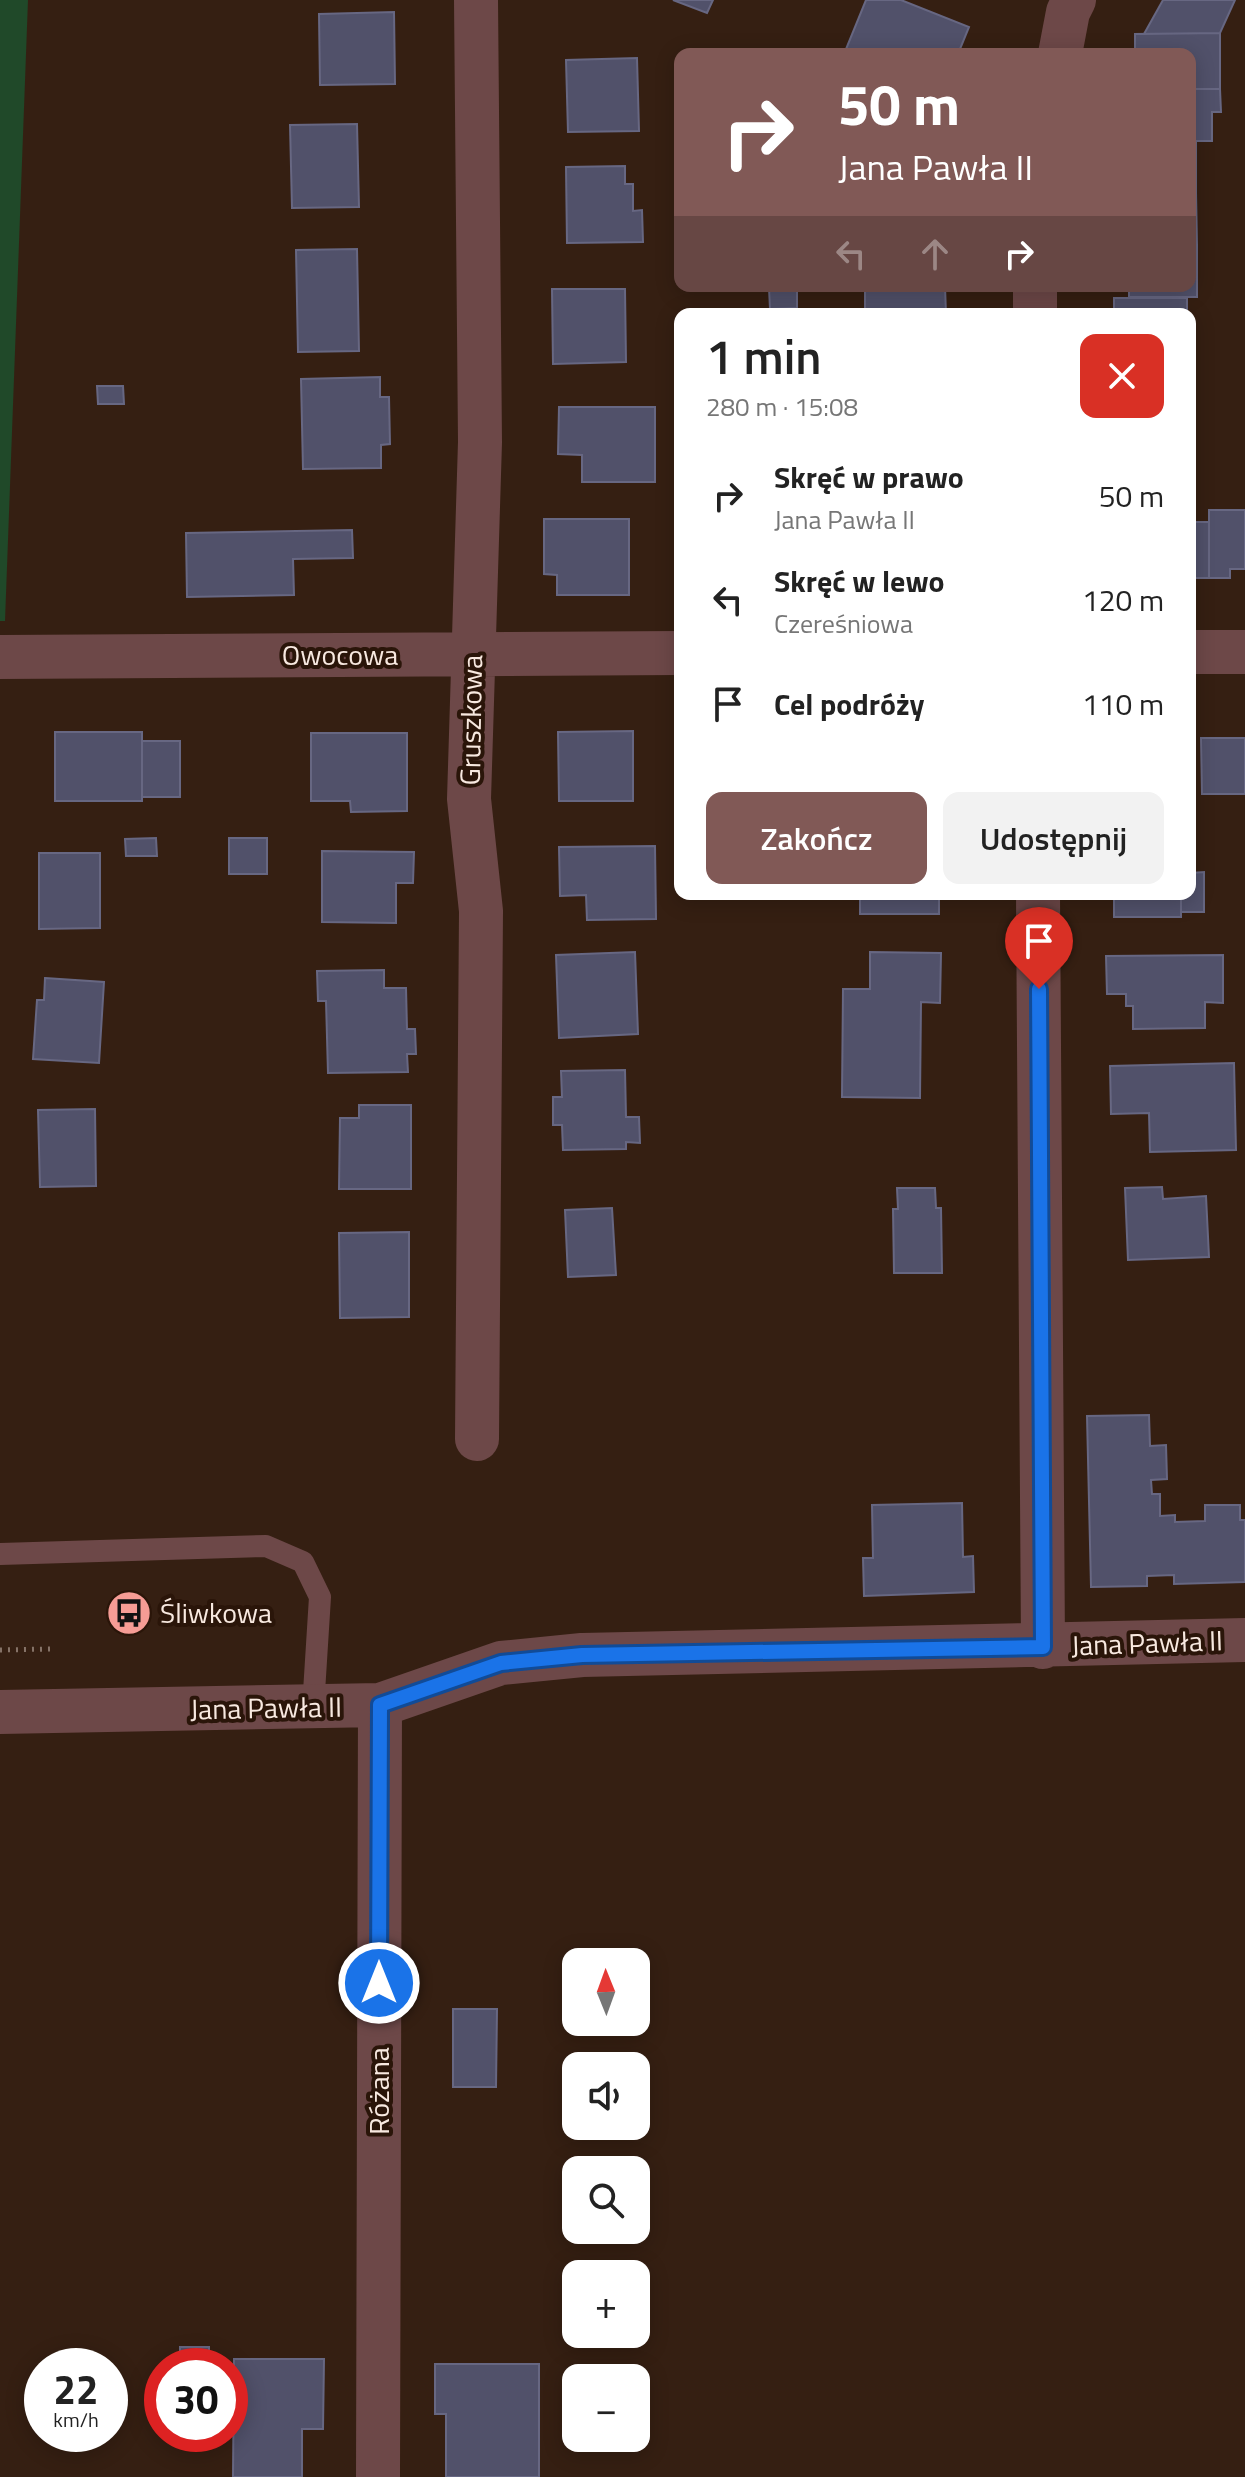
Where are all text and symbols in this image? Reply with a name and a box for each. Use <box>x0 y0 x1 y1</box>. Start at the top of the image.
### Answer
text: 50 m <box>838 62 960 147</box>
icon: right <box>706 80 810 184</box>
text: Jana Pawła II <box>838 139 1033 194</box>
icon: left <box>829 232 873 276</box>
icon: ahead <box>913 232 957 276</box>
icon: right <box>997 232 1041 276</box>
text: 1 min <box>706 320 821 393</box>
button: close <box>1080 334 1164 418</box>
text: 280 m · 15:08 <box>706 387 858 426</box>
text: Skręć w prawo <box>774 454 964 500</box>
text: 50 m <box>1099 473 1164 519</box>
icon: right <box>706 474 750 518</box>
text: Jana Pawła II <box>774 500 915 539</box>
text: Skręć w lewo <box>774 558 945 604</box>
text: 120 m <box>1082 577 1164 623</box>
icon: left <box>706 578 750 622</box>
text: Czereśniowa <box>774 604 913 643</box>
street label: Owocowa <box>282 633 398 676</box>
street label: Gruszkowa <box>448 654 493 786</box>
text: Cel podróży <box>774 681 925 727</box>
text: 110 m <box>1082 681 1164 727</box>
icon: arrive <box>706 682 750 726</box>
button: Zakończ <box>706 792 927 884</box>
button: Udostępnij <box>943 792 1164 884</box>
pin <box>1005 907 1073 989</box>
icon: arrive <box>1017 919 1061 963</box>
bus stop icon: Śliwkowa <box>105 1589 153 1637</box>
place label: Śliwkowa <box>160 1591 272 1634</box>
street label: Jana Pawła II <box>1070 1618 1224 1667</box>
street label: Jana Pawła II <box>190 1685 342 1730</box>
position arrow <box>337 1941 421 2025</box>
north arrow <box>562 1948 650 2036</box>
map controls <box>562 1948 650 2452</box>
street label: Różana <box>357 2047 400 2135</box>
button: sound <box>562 2052 650 2140</box>
button: search <box>562 2156 650 2244</box>
button: + <box>562 2260 650 2348</box>
speed limit sign: 30 <box>144 2348 248 2452</box>
text: 22 <box>54 2359 98 2420</box>
button: − <box>562 2364 650 2452</box>
text: km/h <box>53 2404 99 2435</box>

